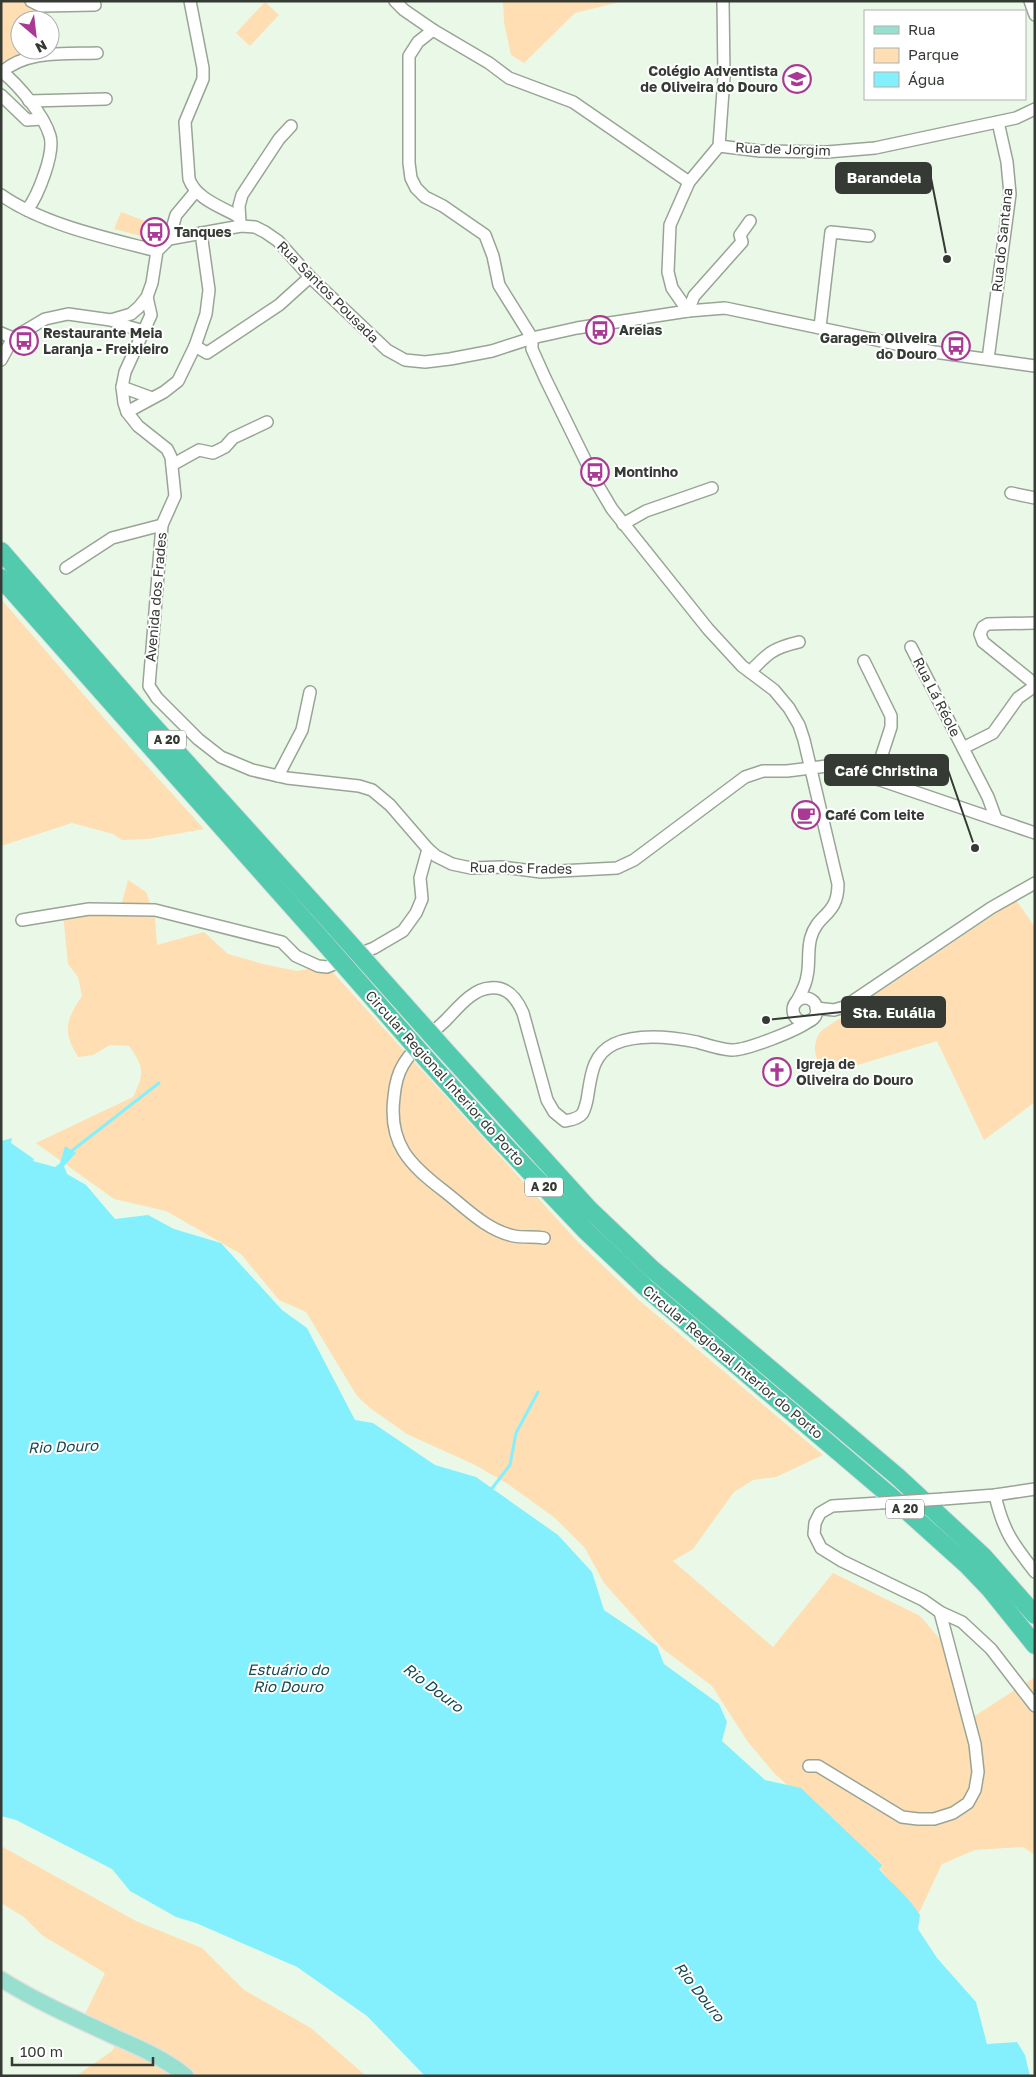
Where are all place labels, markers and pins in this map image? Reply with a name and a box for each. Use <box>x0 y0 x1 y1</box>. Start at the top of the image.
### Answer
place label: Colégio Adventista de Oliveira do Douro <box>640 62 778 95</box>
school or university icon: Colégio Adventista de Oliveira do Douro <box>782 64 812 94</box>
callout: Barandela <box>836 163 931 193</box>
bus stop icon: Tanques <box>140 217 170 247</box>
place label: Tanques <box>174 223 232 240</box>
bus stop icon: Areias <box>585 315 615 345</box>
place label: Areias <box>619 321 662 338</box>
place label: Restaurante Meia Laranja - Freixieiro <box>43 324 169 357</box>
bus stop icon: Restaurante Meia Laranja - Freixieiro <box>9 326 39 356</box>
place label: Garagem Oliveira do Douro <box>820 329 937 362</box>
bus stop icon: Garagem Oliveira do Douro <box>941 331 971 361</box>
bus stop icon: Montinho <box>580 457 610 487</box>
place label: Montinho <box>614 463 678 480</box>
callout: Café Christina <box>825 755 948 785</box>
cafe icon: Café Com leite <box>791 800 821 830</box>
place label: Café Com leite <box>825 806 925 823</box>
callout: Sta. Eulália <box>842 997 945 1027</box>
place label: Igreja de Oliveira do Douro <box>796 1055 913 1088</box>
church icon: Igreja de Oliveira do Douro <box>762 1057 792 1087</box>

